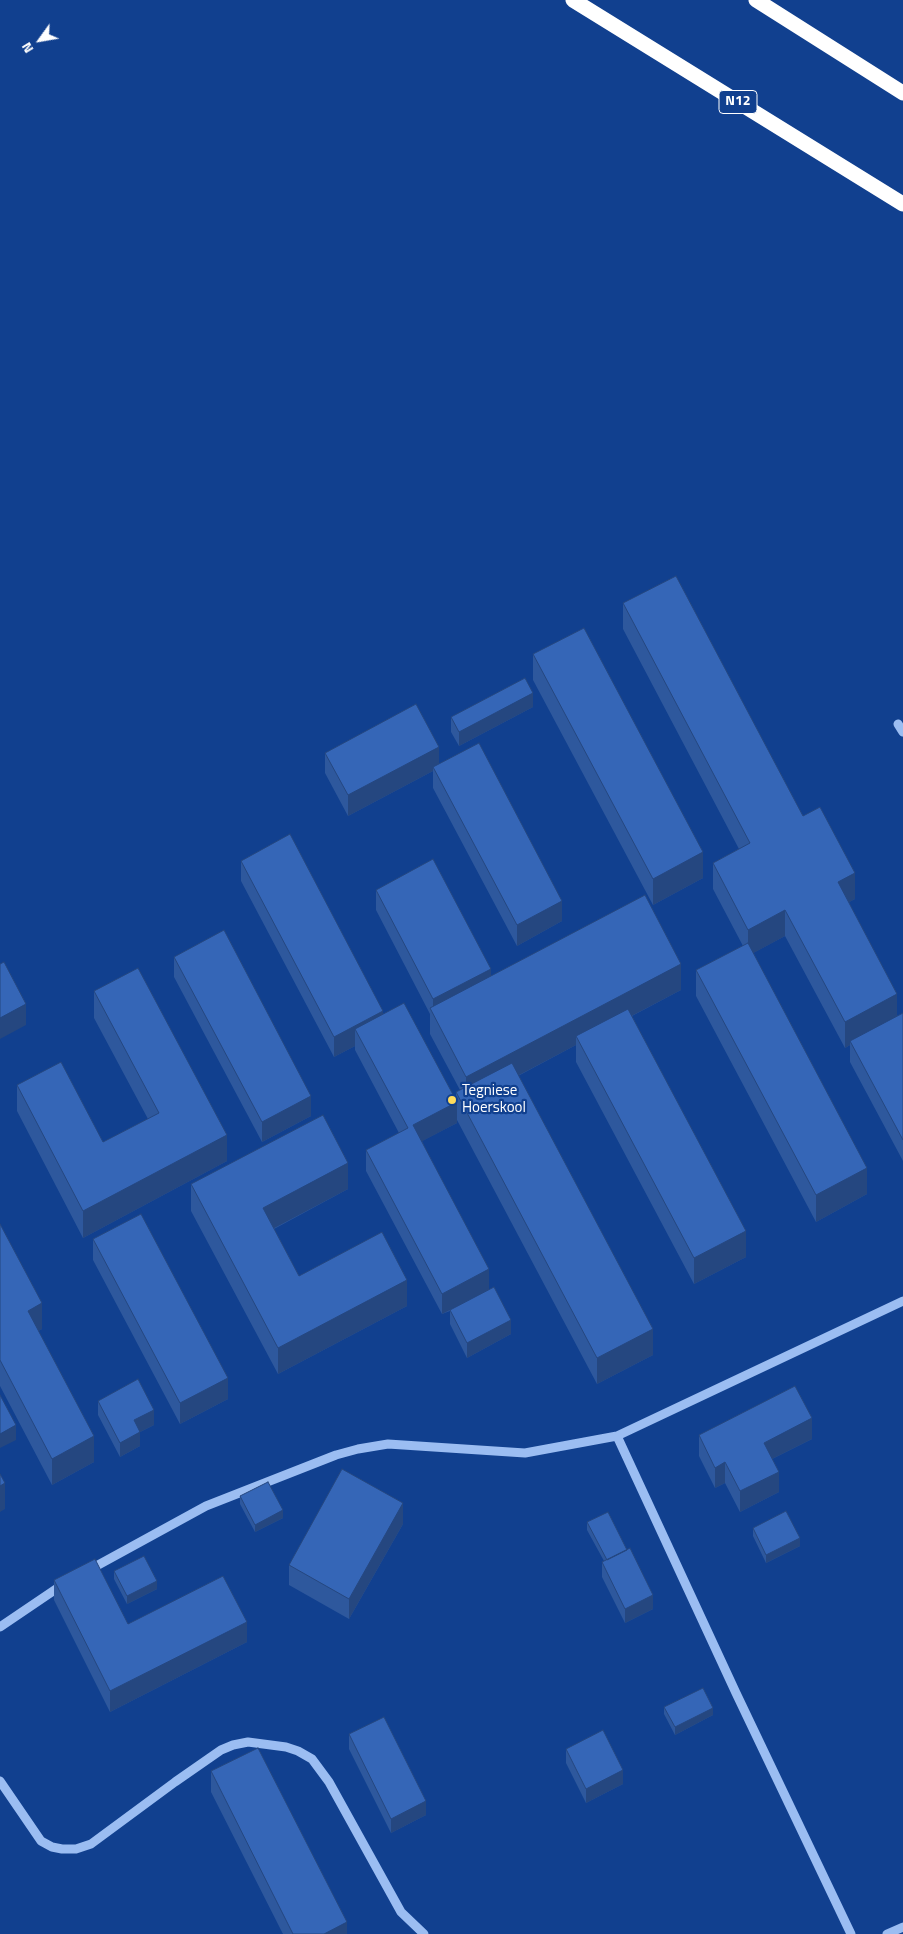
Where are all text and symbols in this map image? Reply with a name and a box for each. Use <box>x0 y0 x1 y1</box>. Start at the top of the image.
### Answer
north arrow <box>15 15 65 65</box>
text: N <box>15 39 38 58</box>
road number: N12 <box>719 90 757 114</box>
place label: Tegniese Hoerskool <box>462 1082 526 1117</box>
marker: Tegniese Hoerskool <box>446 1094 458 1106</box>

